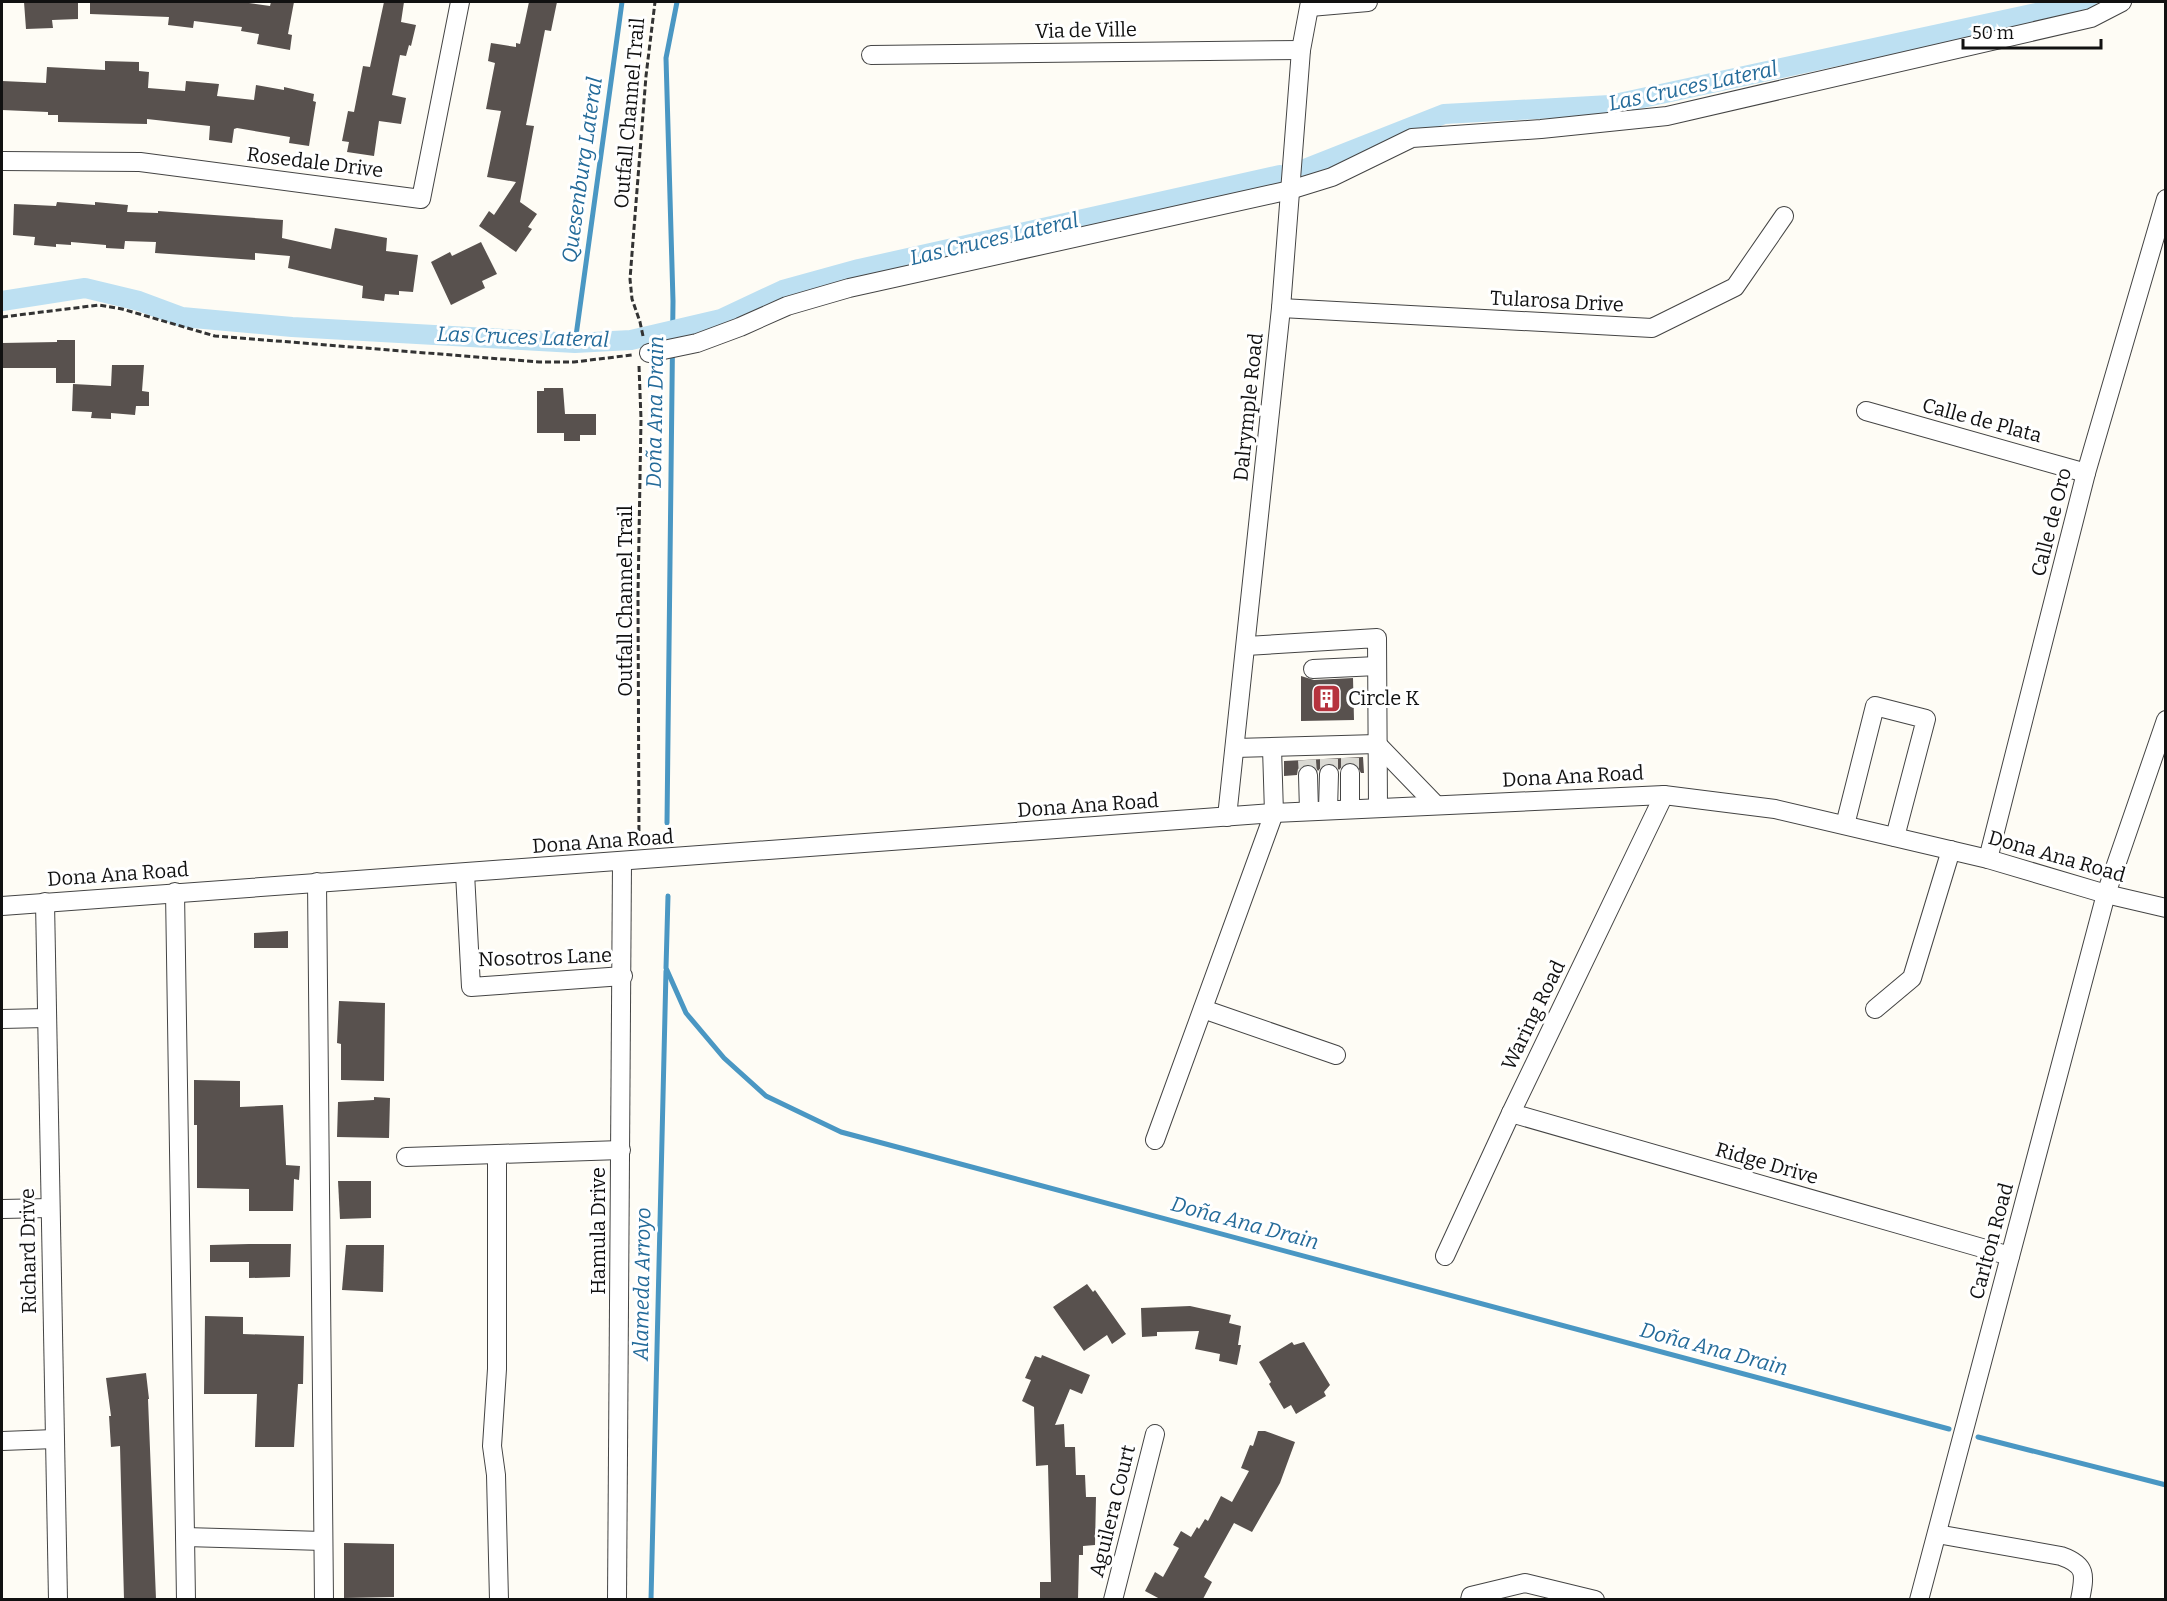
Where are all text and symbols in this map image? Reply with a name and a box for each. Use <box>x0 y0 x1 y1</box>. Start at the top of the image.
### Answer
scale bar <box>1963 12 2101 50</box>
street label: Outfall Channel Trail <box>609 16 649 209</box>
street label: Via de Ville <box>1035 17 1137 43</box>
text: 50 m <box>1972 22 2014 44</box>
water label: Las Cruces Lateral <box>1606 55 1780 117</box>
water label: Quesenburg Lateral <box>556 75 608 265</box>
street label: Rosedale Drive <box>245 142 385 182</box>
water label: Las Cruces Lateral <box>907 207 1081 271</box>
street label: Tularosa Drive <box>1490 286 1624 316</box>
water label: Las Cruces Lateral <box>437 321 610 353</box>
street label: Dalrymple Road <box>1228 332 1268 482</box>
water label: Doña Ana Drain <box>641 336 669 488</box>
street label: Calle de Plata <box>1920 393 2044 447</box>
street label: Calle de Oro <box>2026 465 2076 579</box>
street label: Outfall Channel Trail <box>613 505 637 697</box>
building icon: Circle K <box>1311 682 1343 714</box>
place label: Circle K <box>1348 686 1419 710</box>
street label: Dona Ana Road <box>1502 760 1645 792</box>
street label: Dona Ana Road <box>1016 788 1160 822</box>
street label: Dona Ana Road <box>531 824 675 858</box>
street label: Dona Ana Road <box>1986 825 2129 887</box>
street label: Dona Ana Road <box>46 857 190 891</box>
street label: Nosotros Lane <box>478 943 612 971</box>
street label: Waring Road <box>1496 956 1570 1074</box>
street label: Ridge Drive <box>1713 1137 1821 1189</box>
street label: Hamula Drive <box>586 1167 610 1295</box>
street label: Carlton Road <box>1964 1180 2018 1302</box>
street label: Richard Drive <box>15 1188 41 1314</box>
water label: Doña Ana Drain <box>1168 1191 1322 1255</box>
water label: Alameda Arroyo <box>628 1207 656 1362</box>
water label: Doña Ana Drain <box>1637 1317 1791 1381</box>
street label: Aguilera Court <box>1084 1442 1140 1580</box>

